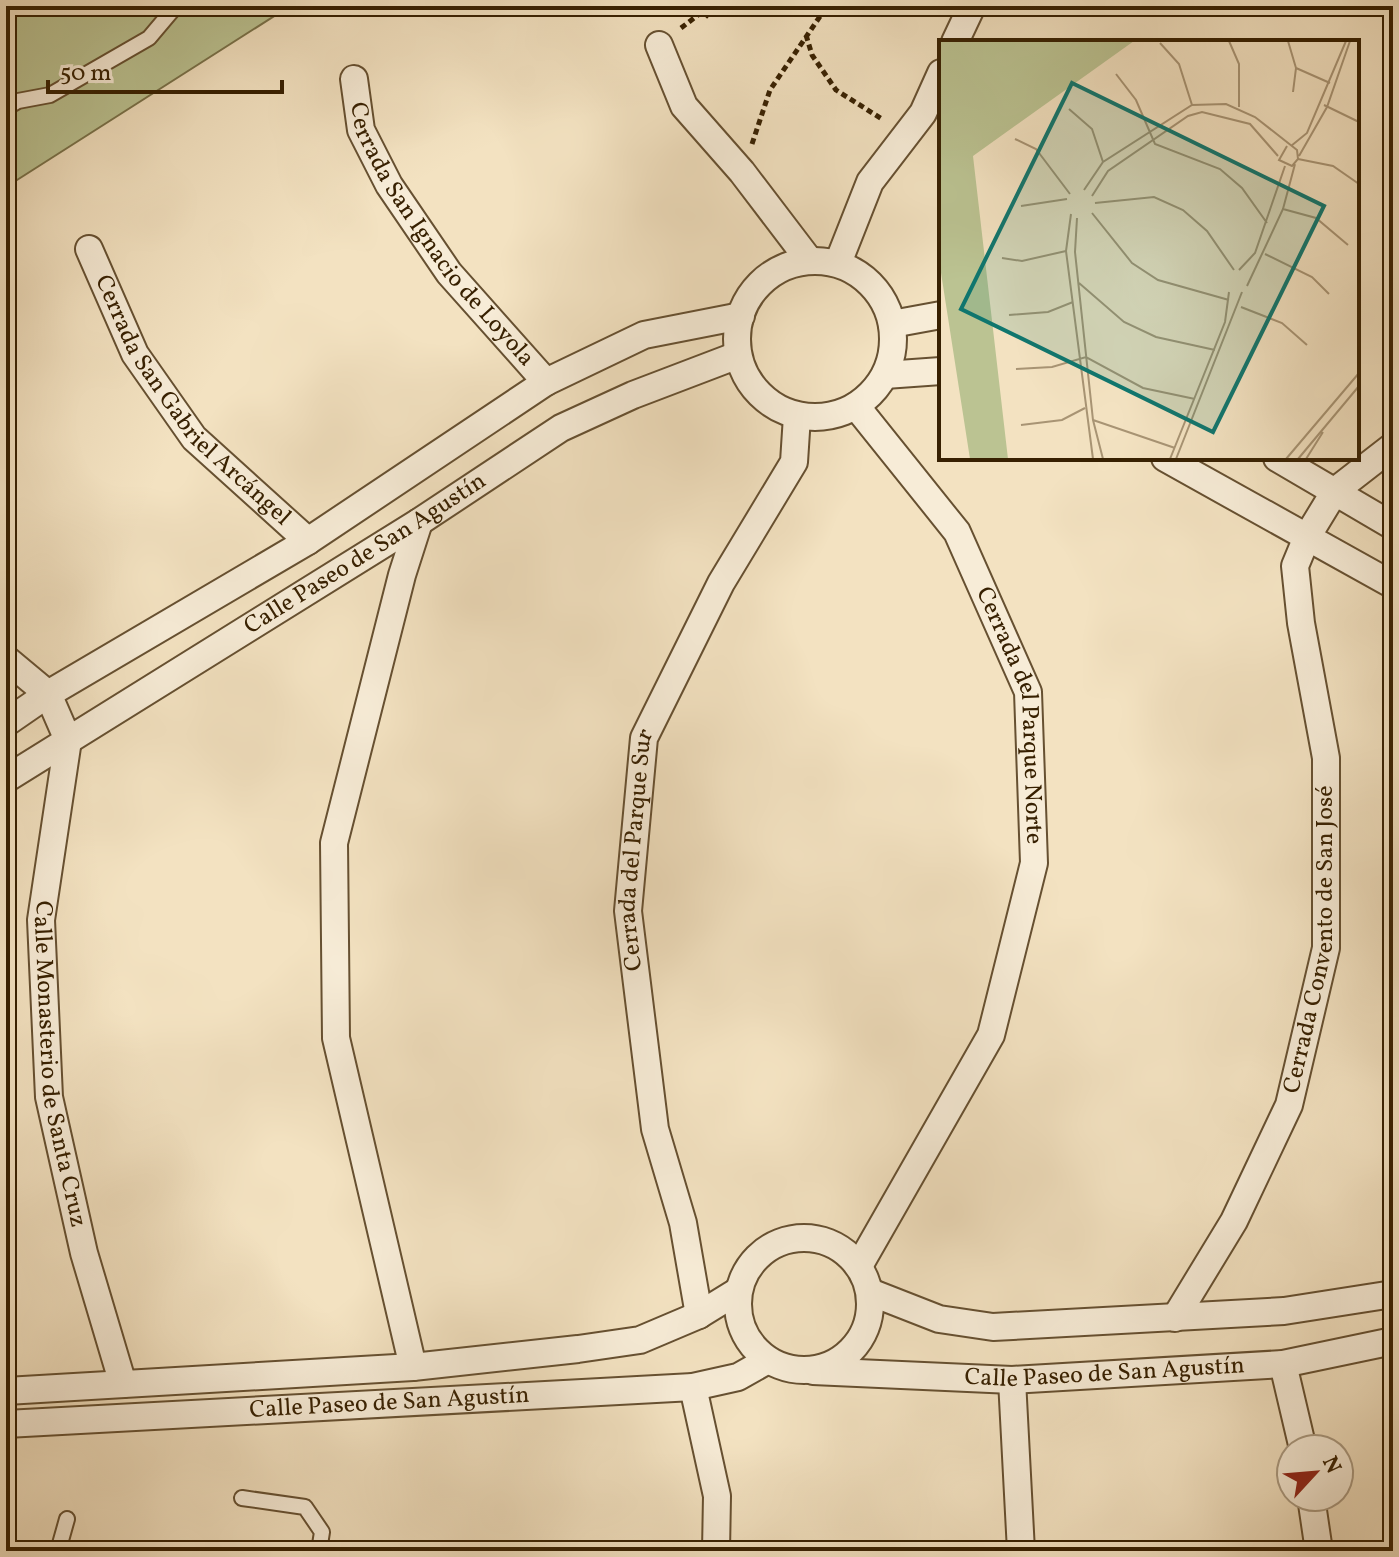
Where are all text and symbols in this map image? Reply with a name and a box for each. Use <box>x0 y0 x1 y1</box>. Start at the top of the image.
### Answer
inset map <box>939 40 1359 460</box>
scale bar <box>48 44 282 94</box>
text: 50 m <box>60 57 112 91</box>
street label: Cerrada San Ignacio de Loyola <box>340 100 542 374</box>
street label: Cerrada San Gabriel Arcángel <box>85 270 298 534</box>
street label: Calle Paseo de San Agustín <box>238 465 493 644</box>
street label: Cerrada del Parque Norte <box>967 582 1050 845</box>
street label: Cerrada del Parque Sur <box>611 723 663 973</box>
street label: Cerrada Convento de San José <box>1275 785 1343 1097</box>
street label: Calle Monasterio de Santa Cruz <box>24 898 95 1230</box>
street label: Calle Paseo de San Agustín <box>964 1349 1246 1397</box>
street label: Calle Paseo de San Agustín <box>248 1379 530 1428</box>
north arrow <box>1275 1433 1355 1513</box>
text: N <box>1313 1451 1348 1479</box>

